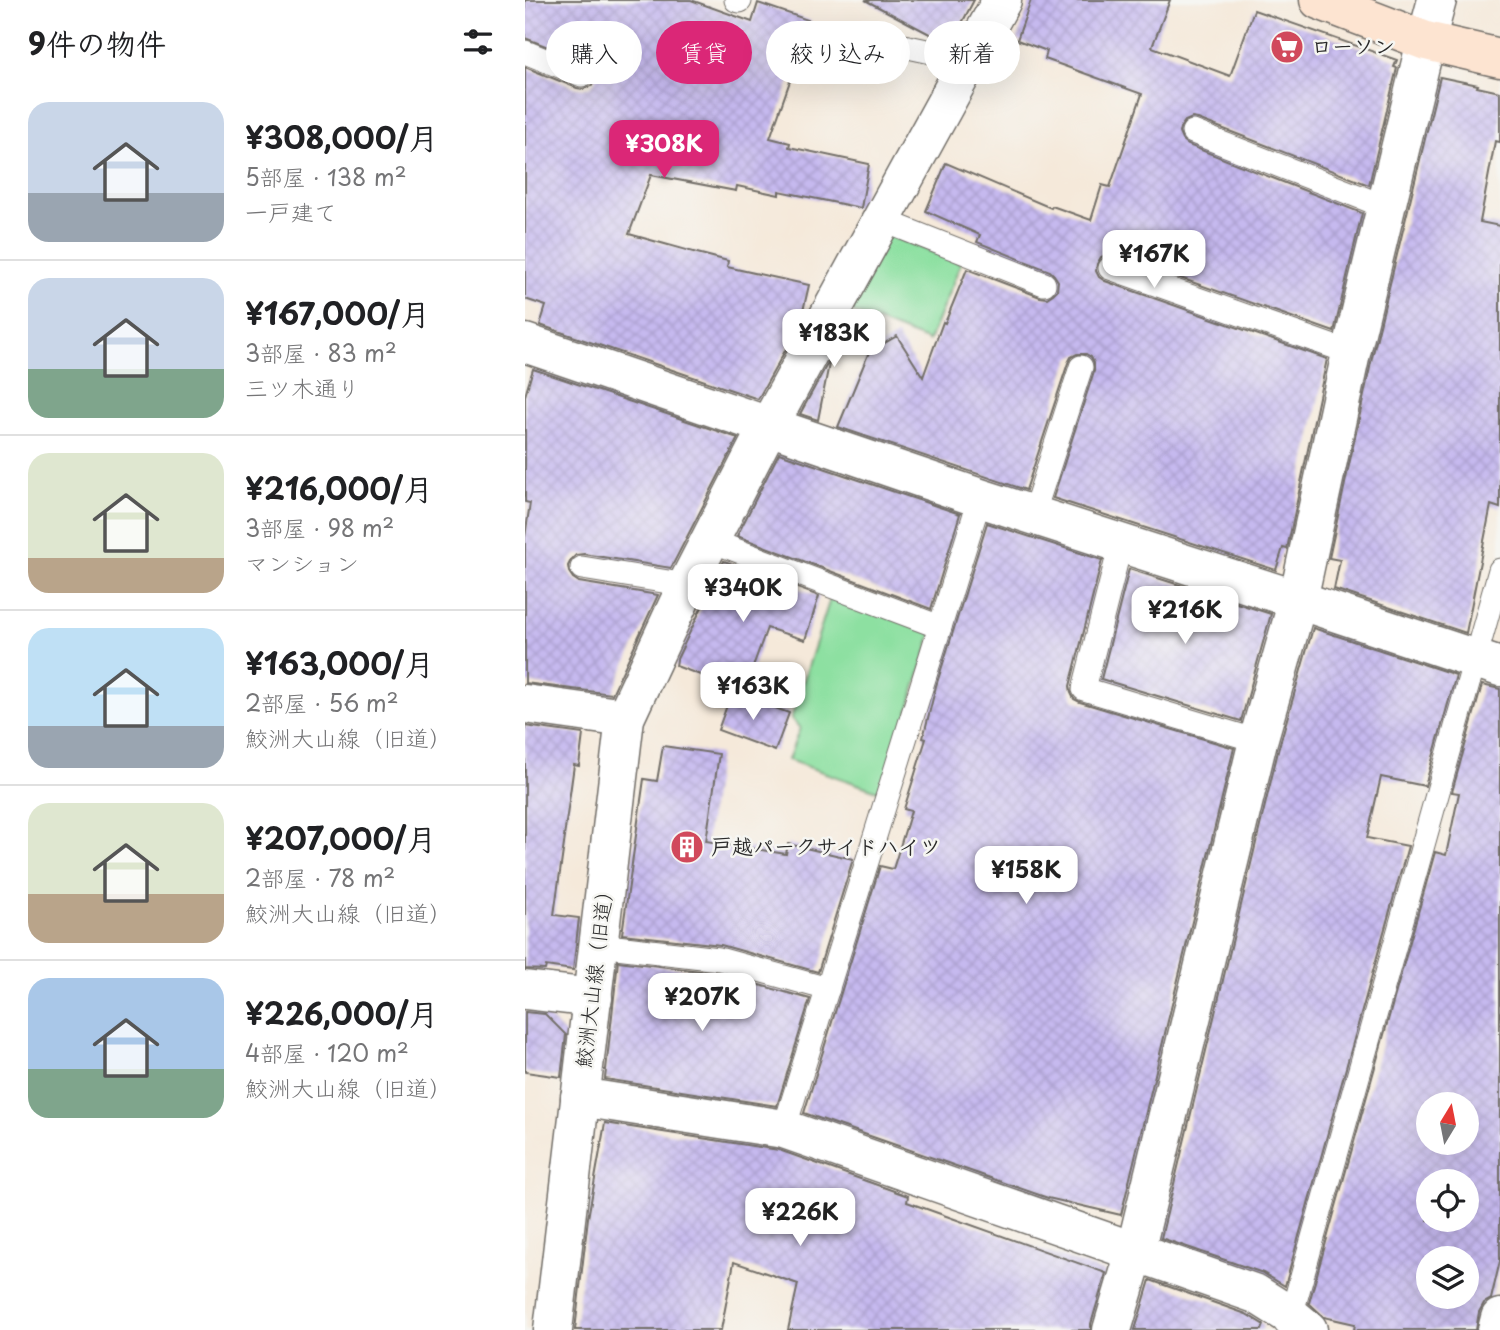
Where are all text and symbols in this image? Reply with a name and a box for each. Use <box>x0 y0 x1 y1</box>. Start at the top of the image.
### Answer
text: 9件の物件 <box>28 20 166 65</box>
chip: 購入 <box>546 21 642 84</box>
chip: 賃貸 <box>656 21 752 84</box>
chip: 絞り込み <box>766 21 910 84</box>
chip: 新着 <box>924 21 1020 84</box>
icon: filters <box>459 23 497 61</box>
supermarket icon: ローソン <box>1268 28 1306 66</box>
place label: ローソン <box>1311 29 1395 61</box>
text: ¥308,000/月 <box>245 114 438 159</box>
pin: ¥308K <box>615 120 713 180</box>
text: ¥308K <box>625 125 703 160</box>
icon: home <box>84 130 168 214</box>
text: 5部屋 · 138 m² <box>245 159 407 194</box>
text: 一戸建て <box>245 194 337 229</box>
pin: ¥167K <box>1105 230 1203 290</box>
text: ¥167K <box>1118 235 1190 270</box>
text: ¥167,000/月 <box>245 290 430 335</box>
icon: home <box>84 306 168 390</box>
pin: ¥183K <box>785 310 883 369</box>
text: ¥183K <box>798 314 870 349</box>
text: 3部屋 · 83 m² <box>245 335 397 370</box>
text: 三ツ木通り <box>245 370 360 405</box>
text: ¥216,000/月 <box>245 465 433 510</box>
icon: home <box>84 481 168 565</box>
text: 3部屋 · 98 m² <box>245 510 394 545</box>
text: マンション <box>245 545 359 580</box>
pin: ¥340K <box>694 564 792 624</box>
text: ¥340K <box>704 569 782 604</box>
pin: ¥216K <box>1136 586 1234 646</box>
text: ¥216K <box>1148 591 1222 626</box>
text: ¥163,000/月 <box>245 640 434 685</box>
icon: home <box>84 656 168 740</box>
pin: ¥163K <box>704 662 802 722</box>
text: ¥163K <box>716 667 790 702</box>
text: 2部屋 · 56 m² <box>245 685 399 720</box>
text: 鮫洲大山線（旧道） <box>245 720 452 755</box>
text: ¥207,000/月 <box>245 815 436 860</box>
building icon: 戸越パークサイドハイツ <box>668 828 706 866</box>
place label: 戸越パークサイドハイツ <box>711 829 941 861</box>
icon: home <box>84 831 168 915</box>
pin: ¥158K <box>977 846 1075 906</box>
text: ¥158K <box>991 851 1061 886</box>
text: 2部屋 · 78 m² <box>245 860 395 895</box>
street label: 鮫洲大山線（旧道） <box>566 878 620 1070</box>
text: 鮫洲大山線（旧道） <box>245 895 452 930</box>
pin: ¥207K <box>653 974 751 1033</box>
text: ¥207K <box>664 978 740 1013</box>
text: ¥226,000/月 <box>245 990 438 1035</box>
icon: home <box>84 1006 168 1090</box>
text: 4部屋 · 120 m² <box>245 1035 409 1070</box>
text: 鮫洲大山線（旧道） <box>245 1070 452 1105</box>
north arrow <box>1416 1092 1479 1155</box>
map controls <box>1416 1092 1479 1309</box>
button: locate <box>1416 1169 1479 1232</box>
pin: ¥226K <box>751 1188 849 1248</box>
text: ¥226K <box>761 1193 839 1228</box>
button: layers <box>1416 1246 1479 1309</box>

